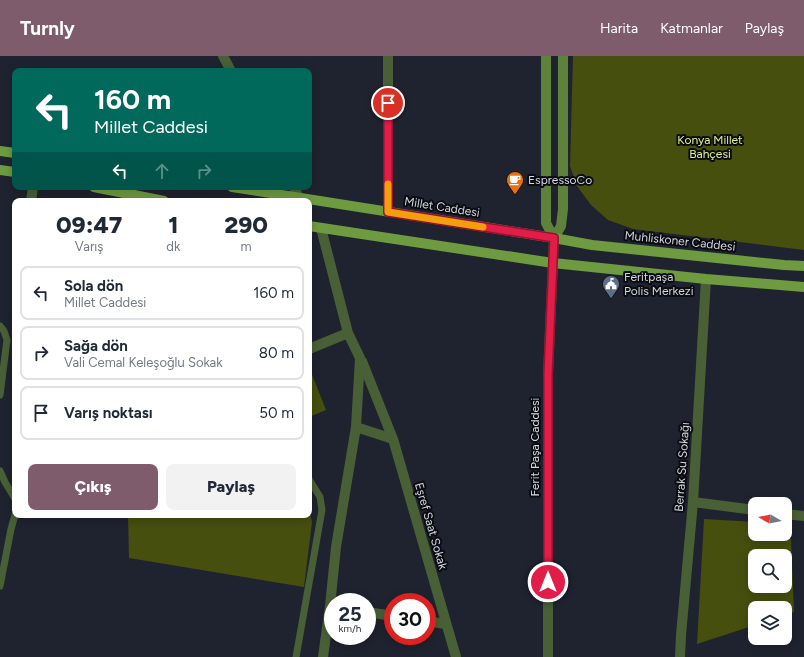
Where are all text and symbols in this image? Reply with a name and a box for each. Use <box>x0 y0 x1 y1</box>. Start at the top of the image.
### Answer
text: Turnly <box>20 17 75 40</box>
text: Harita <box>600 20 638 37</box>
text: Katmanlar <box>660 20 723 37</box>
text: Paylaş <box>745 20 784 37</box>
text: 160 m <box>94 82 171 116</box>
icon: left <box>28 84 80 136</box>
pin <box>371 86 405 120</box>
icon: arrive <box>377 92 399 114</box>
text: Millet Caddesi <box>94 116 208 138</box>
park label: Konya Millet Bahçesi <box>677 133 743 161</box>
icon: left <box>109 160 131 182</box>
icon: ahead <box>151 160 173 182</box>
icon: right <box>193 160 215 182</box>
cafe icon: EspressoCo <box>505 170 525 195</box>
place label: EspressoCo <box>528 173 592 187</box>
street label: Millet Caddesi <box>403 194 481 220</box>
text: 09:47 <box>56 210 122 239</box>
text: 1 <box>168 210 178 239</box>
text: 290 <box>224 210 268 239</box>
street label: Muhliskoner Caddesi <box>624 228 736 254</box>
text: Varış <box>75 239 103 254</box>
text: dk <box>166 239 180 254</box>
text: m <box>241 239 252 254</box>
place label: Feritpaşa Polis Merkezi <box>624 270 693 298</box>
public building icon: Feritpaşa Polis Merkezi <box>601 274 621 299</box>
text: Sola dön <box>64 277 123 295</box>
icon: left <box>30 282 52 304</box>
text: 160 m <box>253 284 294 302</box>
text: Millet Caddesi <box>64 295 146 310</box>
text: Sağa dön <box>64 337 128 355</box>
icon: right <box>30 342 52 364</box>
text: 80 m <box>259 344 294 362</box>
text: Vali Cemal Keleşoğlu Sokak <box>64 355 223 370</box>
street label: Ferit Paşa Caddesi <box>528 398 542 496</box>
icon: arrive <box>30 402 52 424</box>
text: Varış noktası <box>64 404 153 422</box>
text: 50 m <box>259 404 294 422</box>
street label: Berrak Su Sokağı <box>672 422 692 512</box>
button: Çıkış <box>28 464 158 510</box>
button: Paylaş <box>166 464 296 510</box>
street label: Eşref Saat Sokak <box>412 481 450 571</box>
north arrow <box>748 497 792 541</box>
map controls <box>748 497 792 645</box>
button: search <box>748 549 792 593</box>
position arrow <box>527 561 569 603</box>
speed limit sign: 30 <box>384 593 436 645</box>
button: layers <box>748 601 792 645</box>
text: 25 <box>338 602 362 626</box>
text: km/h <box>339 622 361 635</box>

